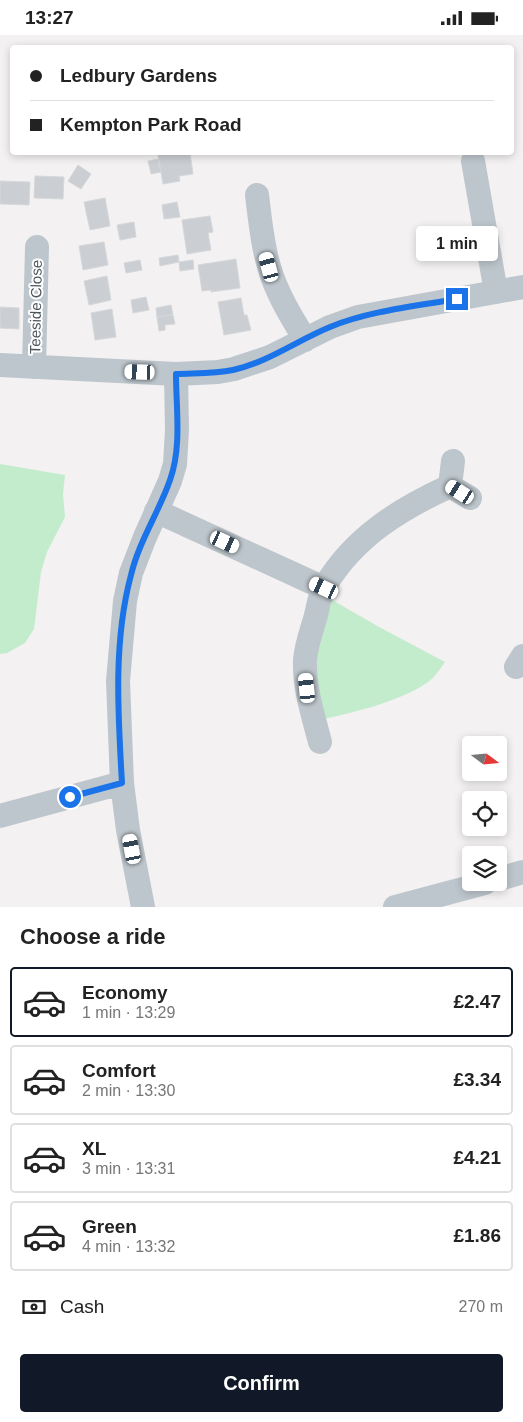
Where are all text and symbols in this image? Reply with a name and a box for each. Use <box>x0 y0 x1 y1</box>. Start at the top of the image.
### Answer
text: 13:27 <box>25 7 74 28</box>
text: Ledbury Gardens <box>60 65 217 86</box>
text: Kempton Park Road <box>60 114 242 135</box>
callout: 1 min <box>416 227 498 261</box>
text: 1 min <box>436 235 478 252</box>
car <box>257 251 280 283</box>
street label: Teeside Close <box>26 260 45 354</box>
route end <box>446 288 468 310</box>
car <box>124 364 155 380</box>
car <box>443 478 476 506</box>
car <box>208 529 241 555</box>
car <box>307 575 340 601</box>
car <box>297 672 316 704</box>
north arrow <box>462 736 508 781</box>
map controls <box>462 736 507 891</box>
route start <box>59 786 81 808</box>
button: locate <box>462 791 507 836</box>
car <box>121 833 142 865</box>
button: layers <box>462 846 507 891</box>
text: Choose a ride <box>20 924 165 949</box>
icon: car <box>22 980 67 1025</box>
text: Economy <box>82 982 168 1003</box>
text: £2.47 <box>453 991 501 1012</box>
text: 1 min · 13:29 <box>82 1004 175 1021</box>
icon: car <box>22 1058 67 1103</box>
text: Comfort <box>82 1060 156 1081</box>
text: £3.34 <box>453 1069 501 1090</box>
text: 2 min · 13:30 <box>82 1082 175 1099</box>
icon: car <box>22 1136 67 1181</box>
text: XL <box>82 1138 106 1159</box>
text: £4.21 <box>453 1147 501 1168</box>
text: 3 min · 13:31 <box>82 1160 175 1177</box>
icon: car <box>22 1214 67 1259</box>
text: Green <box>82 1216 137 1237</box>
text: £1.86 <box>453 1225 501 1246</box>
text: 4 min · 13:32 <box>82 1238 175 1255</box>
icon: cash <box>20 1293 48 1321</box>
text: Cash <box>60 1296 104 1317</box>
text: 270 m <box>459 1298 503 1315</box>
button: Confirm <box>20 1354 503 1412</box>

